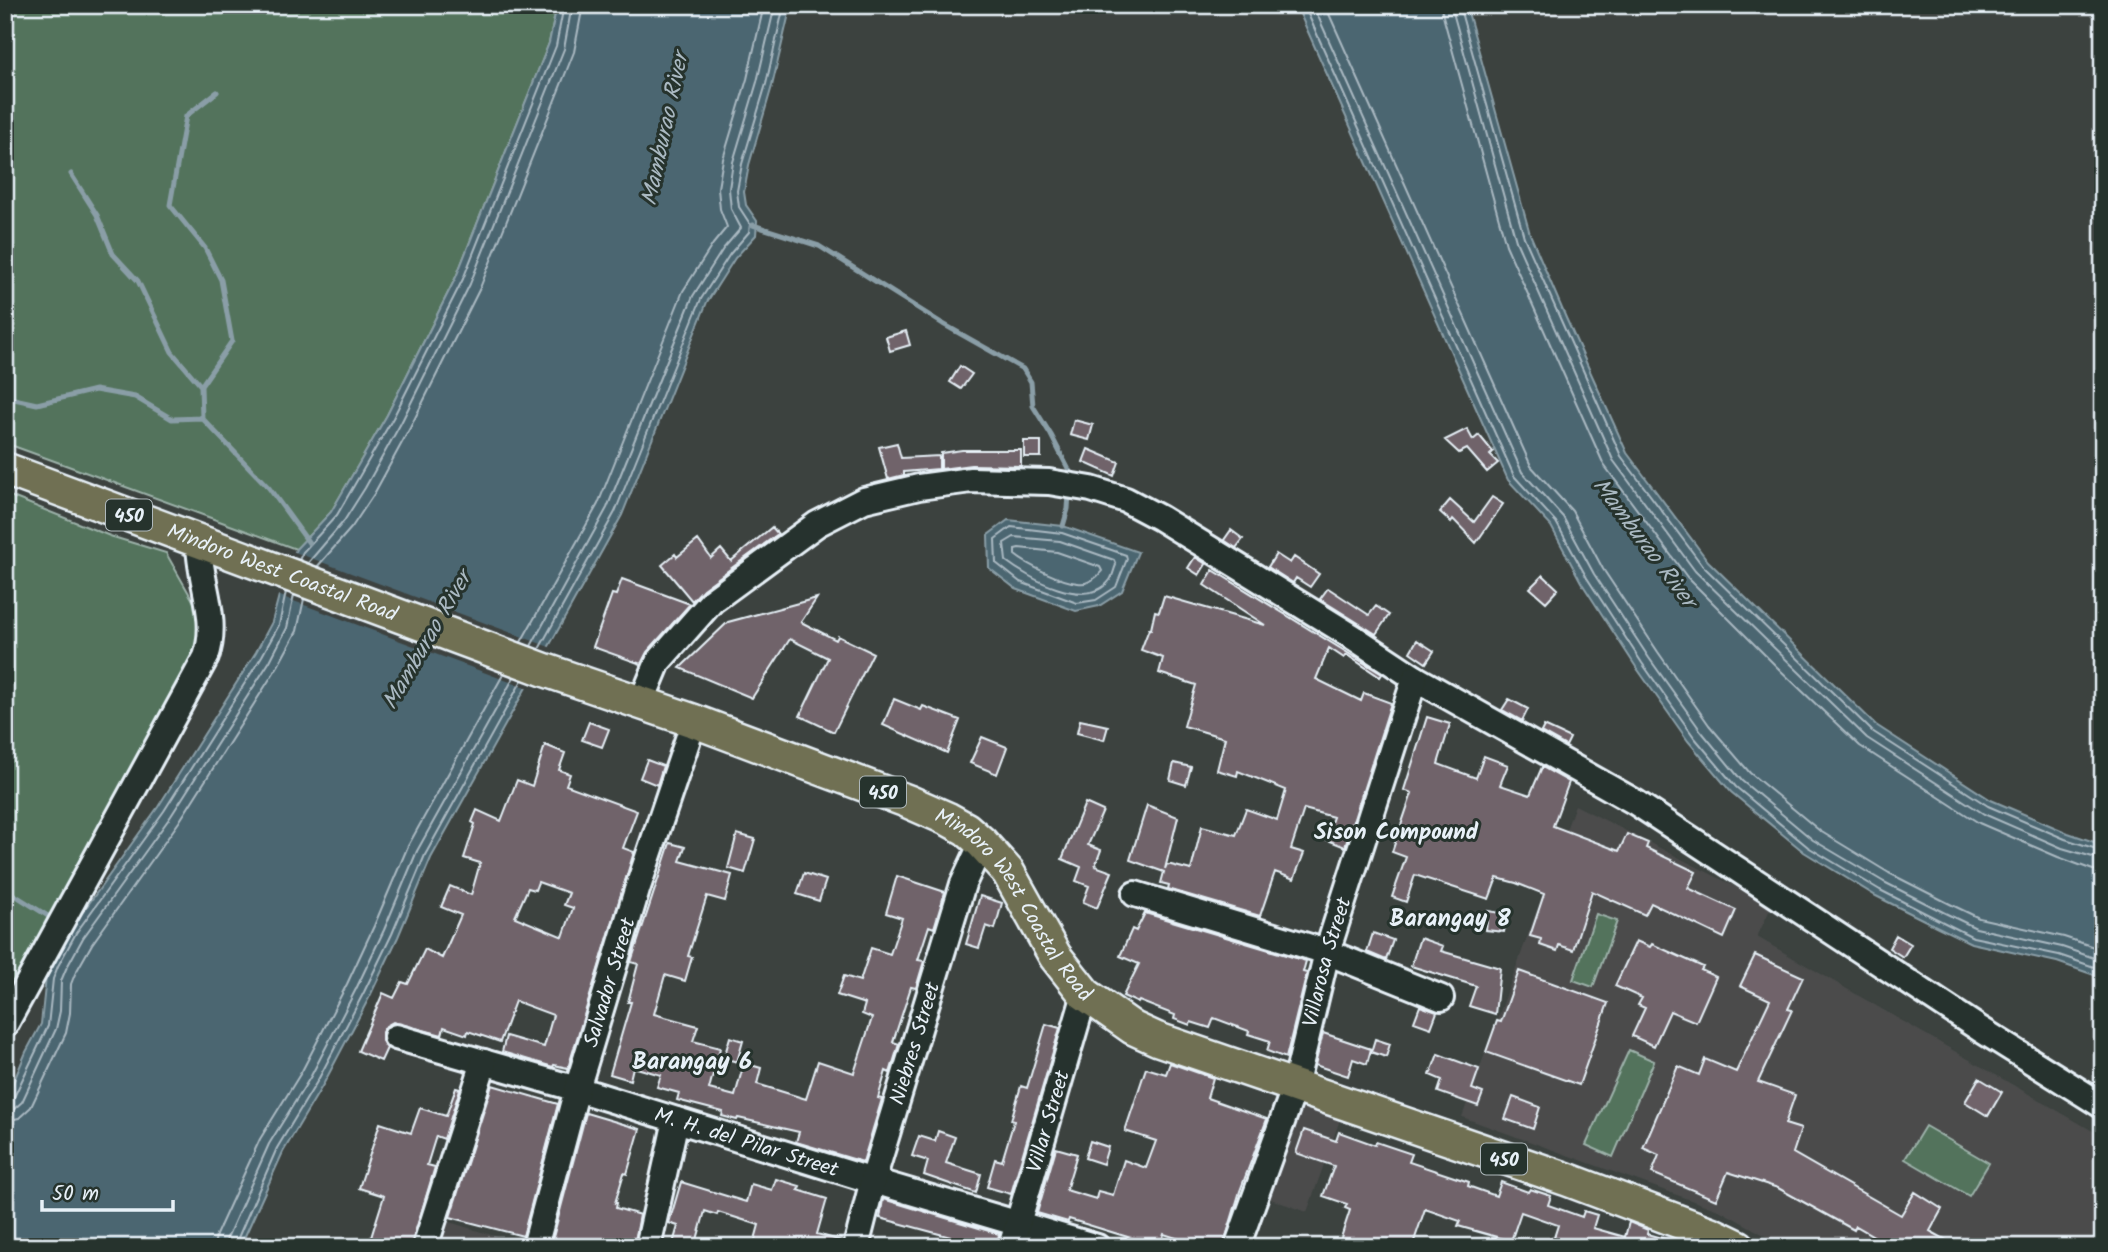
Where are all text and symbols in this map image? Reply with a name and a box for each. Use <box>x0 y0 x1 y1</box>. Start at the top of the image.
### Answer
water label: Mamburao River <box>632 46 701 209</box>
water label: Mamburao River <box>1582 470 1707 619</box>
road number: 450 <box>106 500 152 530</box>
street label: Mindoro West Coastal Road <box>162 516 402 632</box>
water label: Mamburao River <box>373 561 484 717</box>
road number: 450 <box>860 776 906 807</box>
street label: Mindoro West Coastal Road <box>929 800 1098 1012</box>
district label: Sison Compound <box>1314 815 1479 851</box>
street label: Villarosa Street <box>1295 893 1362 1031</box>
district label: Barangay 8 <box>1389 900 1511 939</box>
street label: Salvador Street <box>576 913 646 1051</box>
street label: Niebres Street <box>882 977 950 1109</box>
district label: Barangay 6 <box>632 1043 752 1082</box>
street label: Villar Street <box>1019 1066 1080 1177</box>
street label: M. H. del Pilar Street <box>650 1099 843 1188</box>
road number: 450 <box>1481 1144 1527 1175</box>
scale bar <box>42 1168 173 1212</box>
text: 50 m <box>52 1178 99 1211</box>

